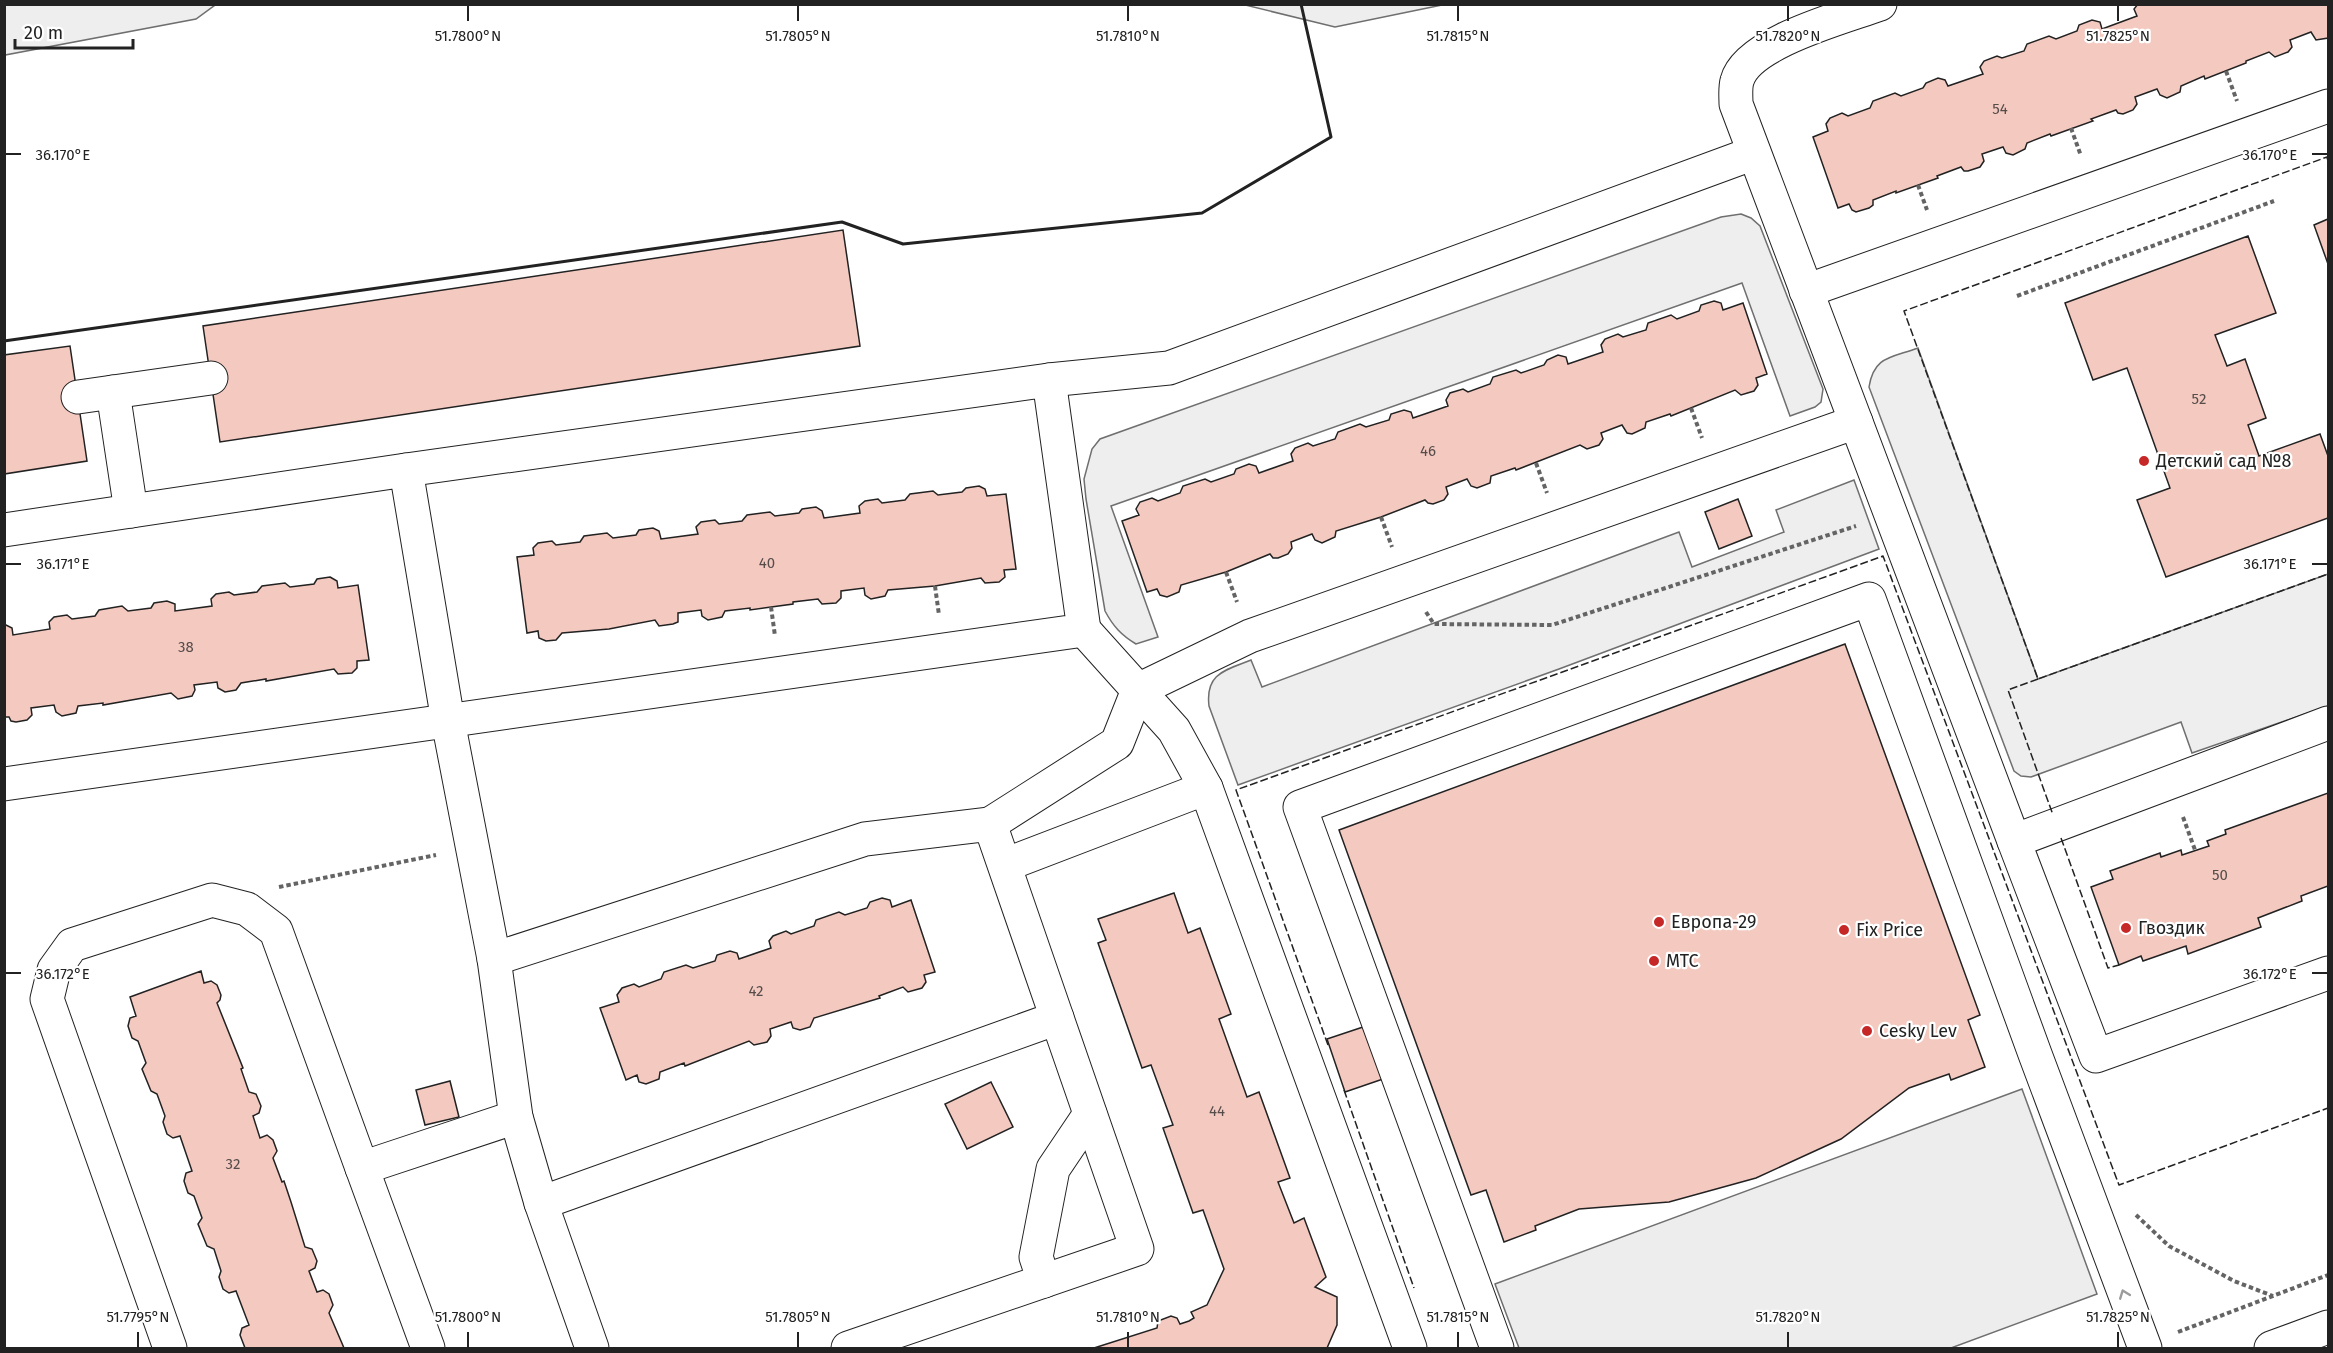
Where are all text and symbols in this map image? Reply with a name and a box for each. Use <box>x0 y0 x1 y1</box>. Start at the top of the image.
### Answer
scale bar <box>15 12 134 50</box>
text: 20 m <box>24 22 63 44</box>
text: 51.7800°N <box>435 27 501 45</box>
text: 51.7805°N <box>765 27 831 45</box>
text: 51.7810°N <box>1096 27 1160 45</box>
text: 51.7815°N <box>1427 27 1489 45</box>
text: 51.7820°N <box>1755 27 1821 45</box>
text: 51.7825°N <box>2086 27 2150 45</box>
house number: 54 <box>1992 100 2008 118</box>
text: 36.170°E <box>36 146 90 164</box>
text: 36.170°E <box>2243 146 2297 164</box>
house number: 52 <box>2192 390 2206 408</box>
house number: 46 <box>1420 442 1436 460</box>
place label: Детский сад №8 <box>2155 450 2292 472</box>
marker: Детский сад №8 <box>2137 454 2151 468</box>
house number: 40 <box>759 554 775 572</box>
text: 36.171°E <box>37 555 89 573</box>
text: 36.171°E <box>2244 555 2296 573</box>
house number: 38 <box>178 638 194 656</box>
house number: 50 <box>2212 866 2228 884</box>
place label: Европа-29 <box>1671 911 1756 933</box>
marker: Европа-29 <box>1652 915 1666 929</box>
place label: Гвоздик <box>2138 917 2206 939</box>
place label: Fix Price <box>1856 919 1923 941</box>
marker: Гвоздик <box>2119 921 2133 935</box>
marker: Fix Price <box>1837 923 1851 937</box>
place label: МТС <box>1666 950 1699 972</box>
marker: МТС <box>1647 954 1661 968</box>
text: 36.172°E <box>36 965 90 983</box>
text: 36.172°E <box>2243 965 2297 983</box>
house number: 42 <box>748 982 764 1000</box>
place label: Cesky Lev <box>1879 1020 1957 1042</box>
marker: Cesky Lev <box>1860 1024 1874 1038</box>
house number: 44 <box>1209 1102 1225 1120</box>
house number: 32 <box>226 1155 240 1173</box>
one-way arrow <box>2119 1289 2132 1300</box>
text: 51.7795°N <box>106 1308 170 1326</box>
text: 51.7800°N <box>435 1308 501 1326</box>
text: 51.7805°N <box>765 1308 831 1326</box>
text: 51.7810°N <box>1096 1308 1160 1326</box>
text: 51.7815°N <box>1427 1308 1489 1326</box>
text: 51.7820°N <box>1755 1308 1821 1326</box>
text: 51.7825°N <box>2086 1308 2150 1326</box>

